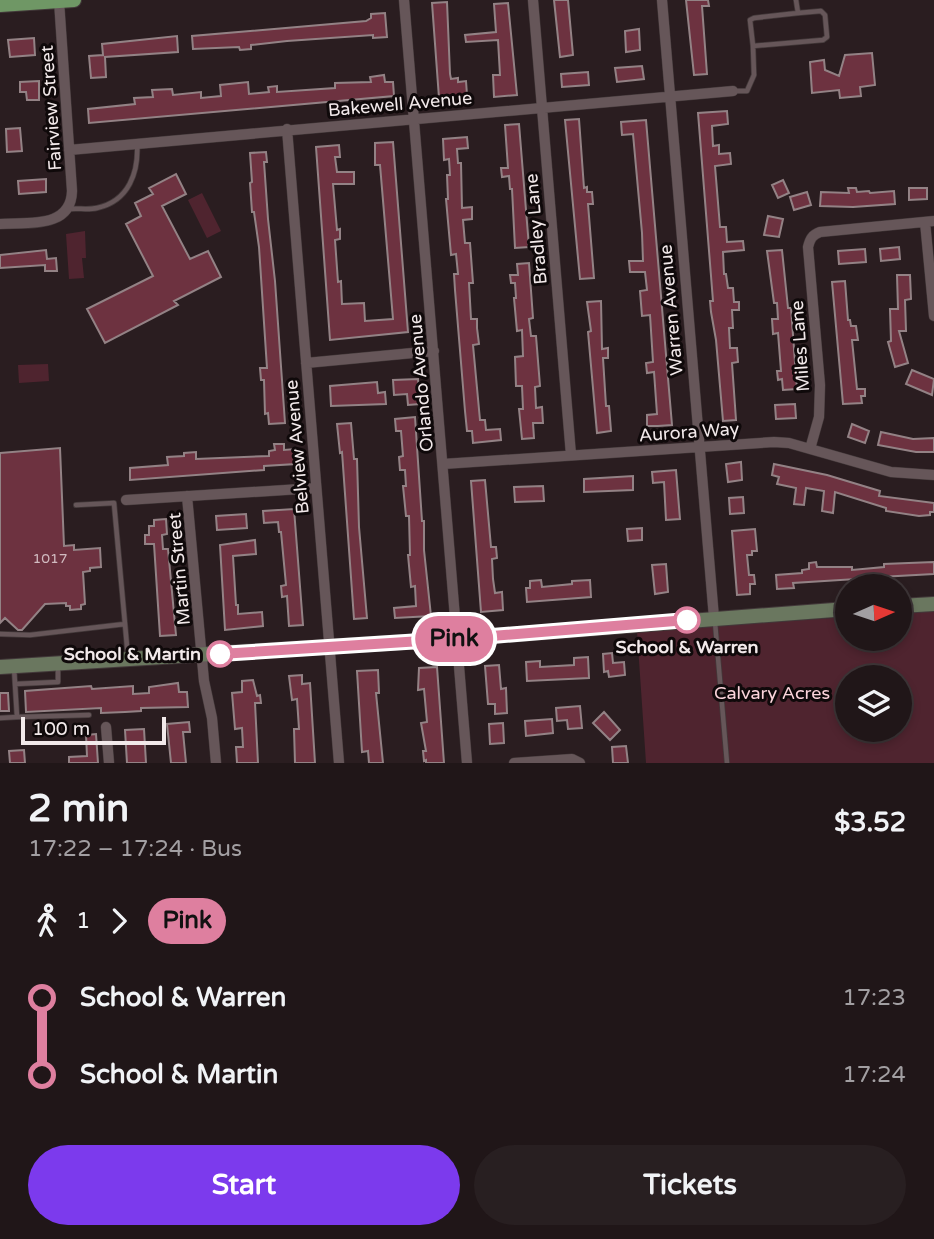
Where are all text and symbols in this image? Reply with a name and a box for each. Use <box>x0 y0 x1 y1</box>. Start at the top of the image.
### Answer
street label: Fairview Street <box>36 44 66 171</box>
street label: Bakewell Avenue <box>327 87 473 121</box>
street label: Bradley Lane <box>520 173 552 285</box>
street label: Warren Avenue <box>654 244 688 376</box>
street label: Miles Lane <box>786 300 814 392</box>
street label: Orlando Avenue <box>404 313 438 453</box>
street label: Belview Avenue <box>280 379 314 515</box>
street label: Aurora Way <box>638 417 740 446</box>
street label: Martin Street <box>163 512 195 626</box>
house number: 1017 <box>32 550 68 567</box>
north arrow <box>835 574 912 651</box>
map controls <box>835 574 912 742</box>
marker: School & Warren <box>674 607 700 633</box>
line badge: Pink <box>405 616 503 662</box>
text: Pink <box>429 624 479 653</box>
place label: School & Warren <box>616 636 758 658</box>
marker: School & Martin <box>207 641 233 667</box>
place label: School & Martin <box>64 643 201 665</box>
button: layers <box>835 665 912 742</box>
park label: Calvary Acres <box>714 682 830 704</box>
scale bar <box>21 714 166 746</box>
text: 100 m <box>32 718 90 740</box>
text: 2 min <box>28 786 129 832</box>
text: $3.52 <box>834 807 906 838</box>
text: 17:22 – 17:24 · Bus <box>28 835 242 863</box>
icon: walk <box>28 902 66 940</box>
icon: forward <box>100 902 138 940</box>
text: Pink <box>162 906 212 935</box>
text: 1 <box>76 907 90 935</box>
text: School & Warren <box>80 982 286 1013</box>
text: 17:23 <box>842 984 906 1012</box>
text: School & Martin <box>80 1059 278 1090</box>
text: 17:24 <box>842 1061 906 1089</box>
button: Start <box>28 1145 460 1225</box>
button: Tickets <box>474 1145 906 1225</box>

